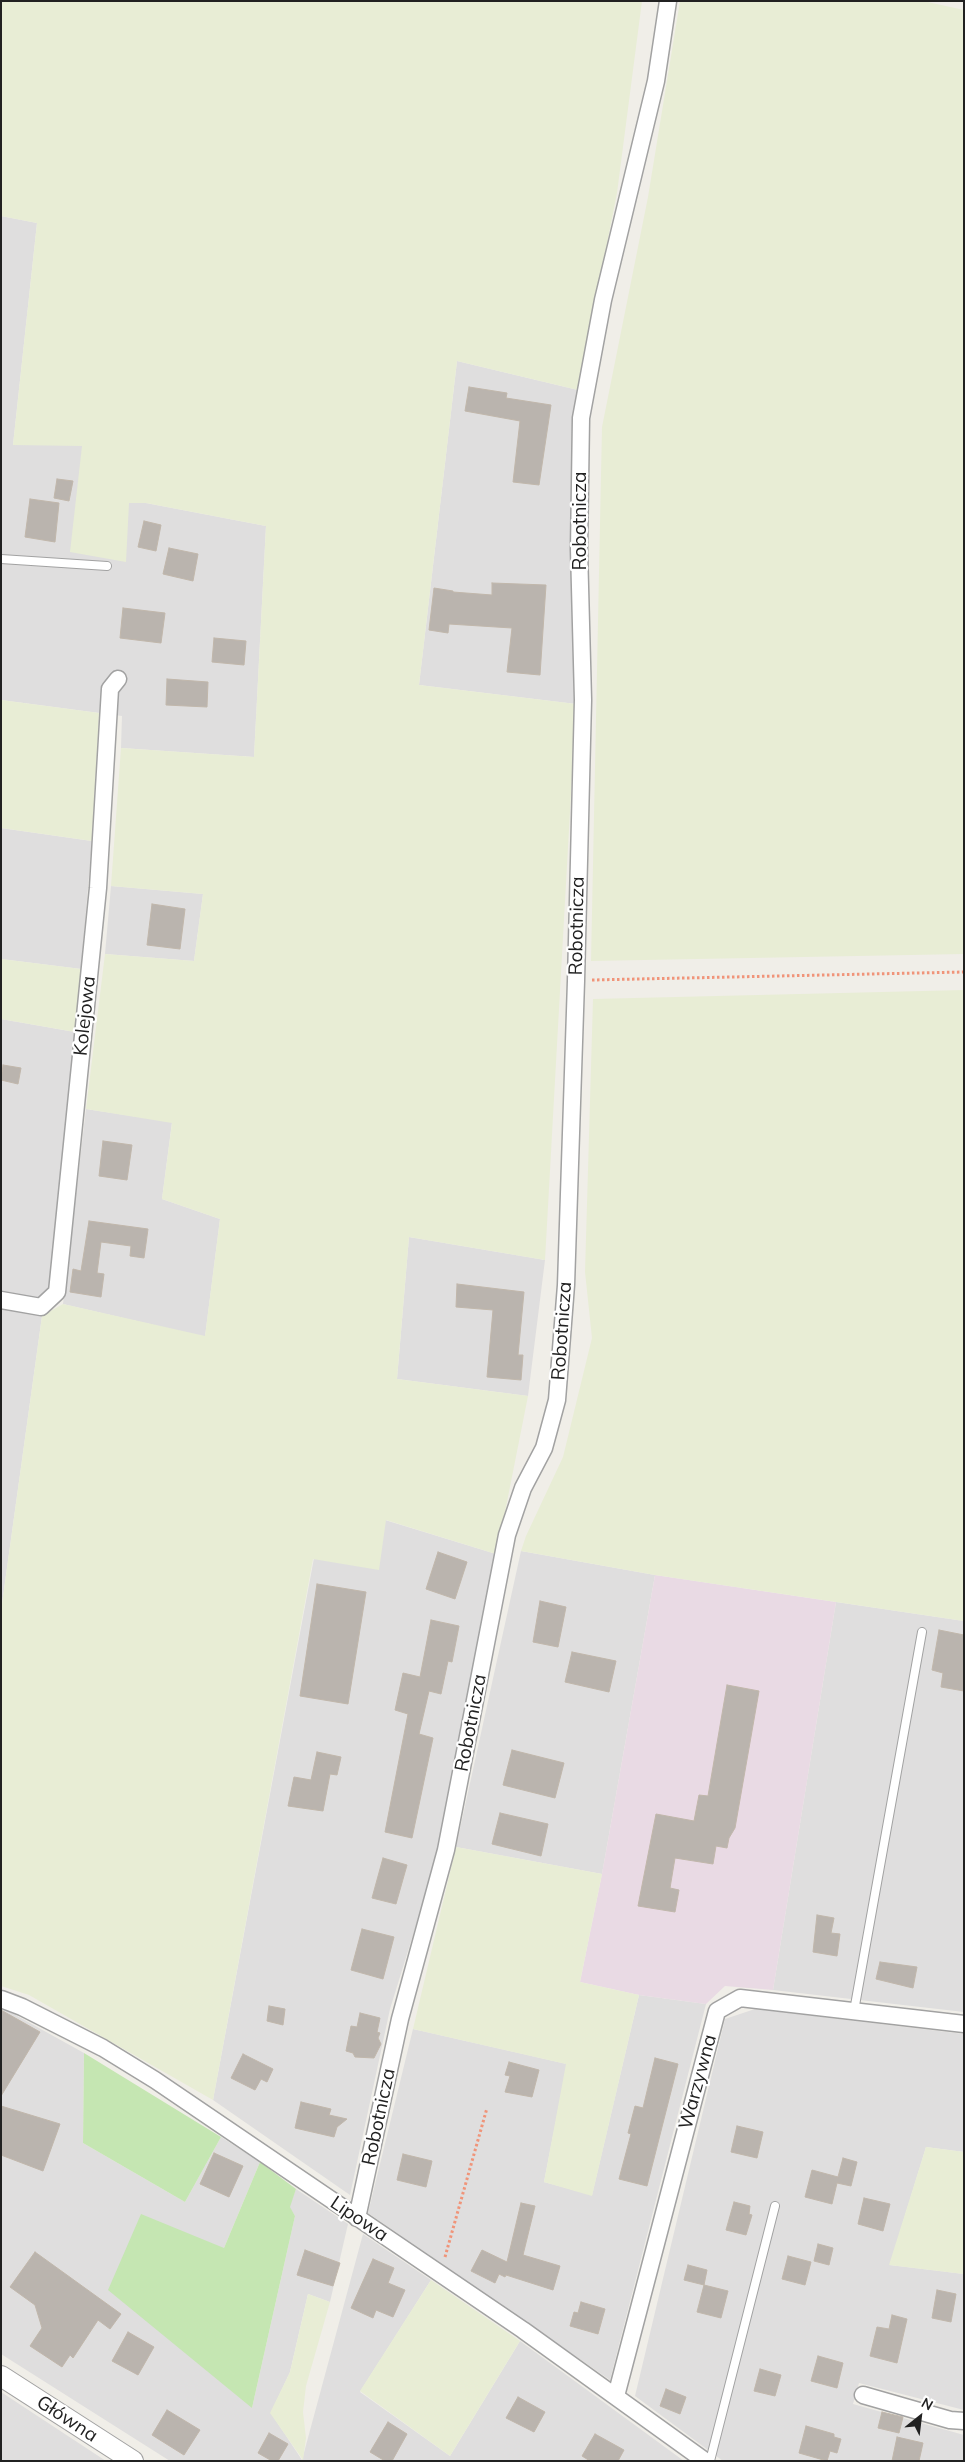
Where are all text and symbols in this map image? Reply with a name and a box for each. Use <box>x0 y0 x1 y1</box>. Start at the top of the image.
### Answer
street label: Robotnicza <box>569 472 591 570</box>
street label: Robotnicza <box>565 876 589 976</box>
street label: Kolejowa <box>69 975 101 1057</box>
street label: Robotnicza <box>547 1281 577 1381</box>
street label: Robotnicza <box>450 1672 492 1774</box>
street label: Warzywna <box>674 2032 722 2132</box>
street label: Robotnicza <box>358 2066 400 2168</box>
street label: Lipowa <box>326 2191 392 2247</box>
street label: Główna <box>32 2391 102 2447</box>
north arrow <box>895 2392 945 2442</box>
text: N <box>918 2393 936 2414</box>

